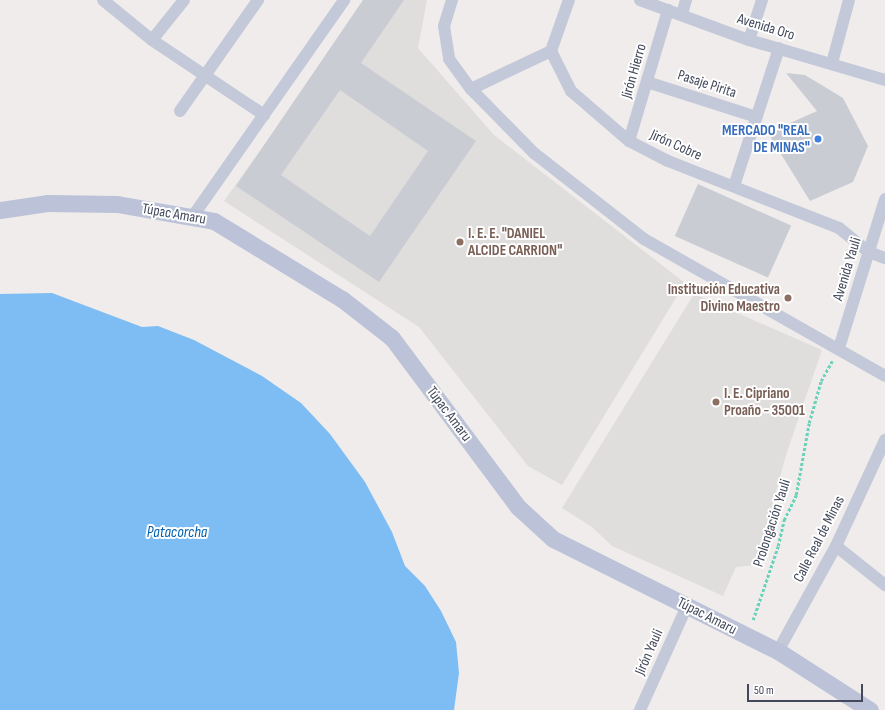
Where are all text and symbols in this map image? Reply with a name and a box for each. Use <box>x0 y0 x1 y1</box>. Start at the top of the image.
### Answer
street label: Avenida Oro <box>735 10 797 44</box>
street label: Jirón Hierro <box>618 42 650 100</box>
street label: Pasaje Pirita <box>675 66 739 102</box>
place label: MERCADO "REAL DE MINAS" <box>722 121 810 156</box>
street label: Jirón Cobre <box>647 126 705 164</box>
marker: MERCADO "REAL DE MINAS" <box>813 134 823 144</box>
street label: Túpac Amaru <box>141 200 207 228</box>
place label: I. E. E. "DANIEL ALCIDE CARRION" <box>468 224 562 259</box>
street label: Avenida Yauli <box>829 235 865 303</box>
marker: I. E. E. "DANIEL ALCIDE CARRION" <box>455 237 465 247</box>
place label: Institución Educativa Divino Maestro <box>668 280 780 315</box>
marker: Institución Educativa Divino Maestro <box>783 293 793 303</box>
street label: Túpac Amaru <box>422 383 476 445</box>
place label: I. E. Cipriano Proaño - 35001 <box>724 384 805 419</box>
marker: I. E. Cipriano Proaño - 35001 <box>711 397 721 407</box>
street label: Prolongación Yauli <box>749 477 795 569</box>
street label: Calle Real de Minas <box>790 493 848 585</box>
water label: Patacorcha <box>147 523 207 543</box>
street label: Túpac Amaru <box>674 593 740 639</box>
street label: Jirón Yauli <box>631 626 667 678</box>
scale bar <box>749 676 865 702</box>
text: 50 m <box>754 683 774 698</box>

